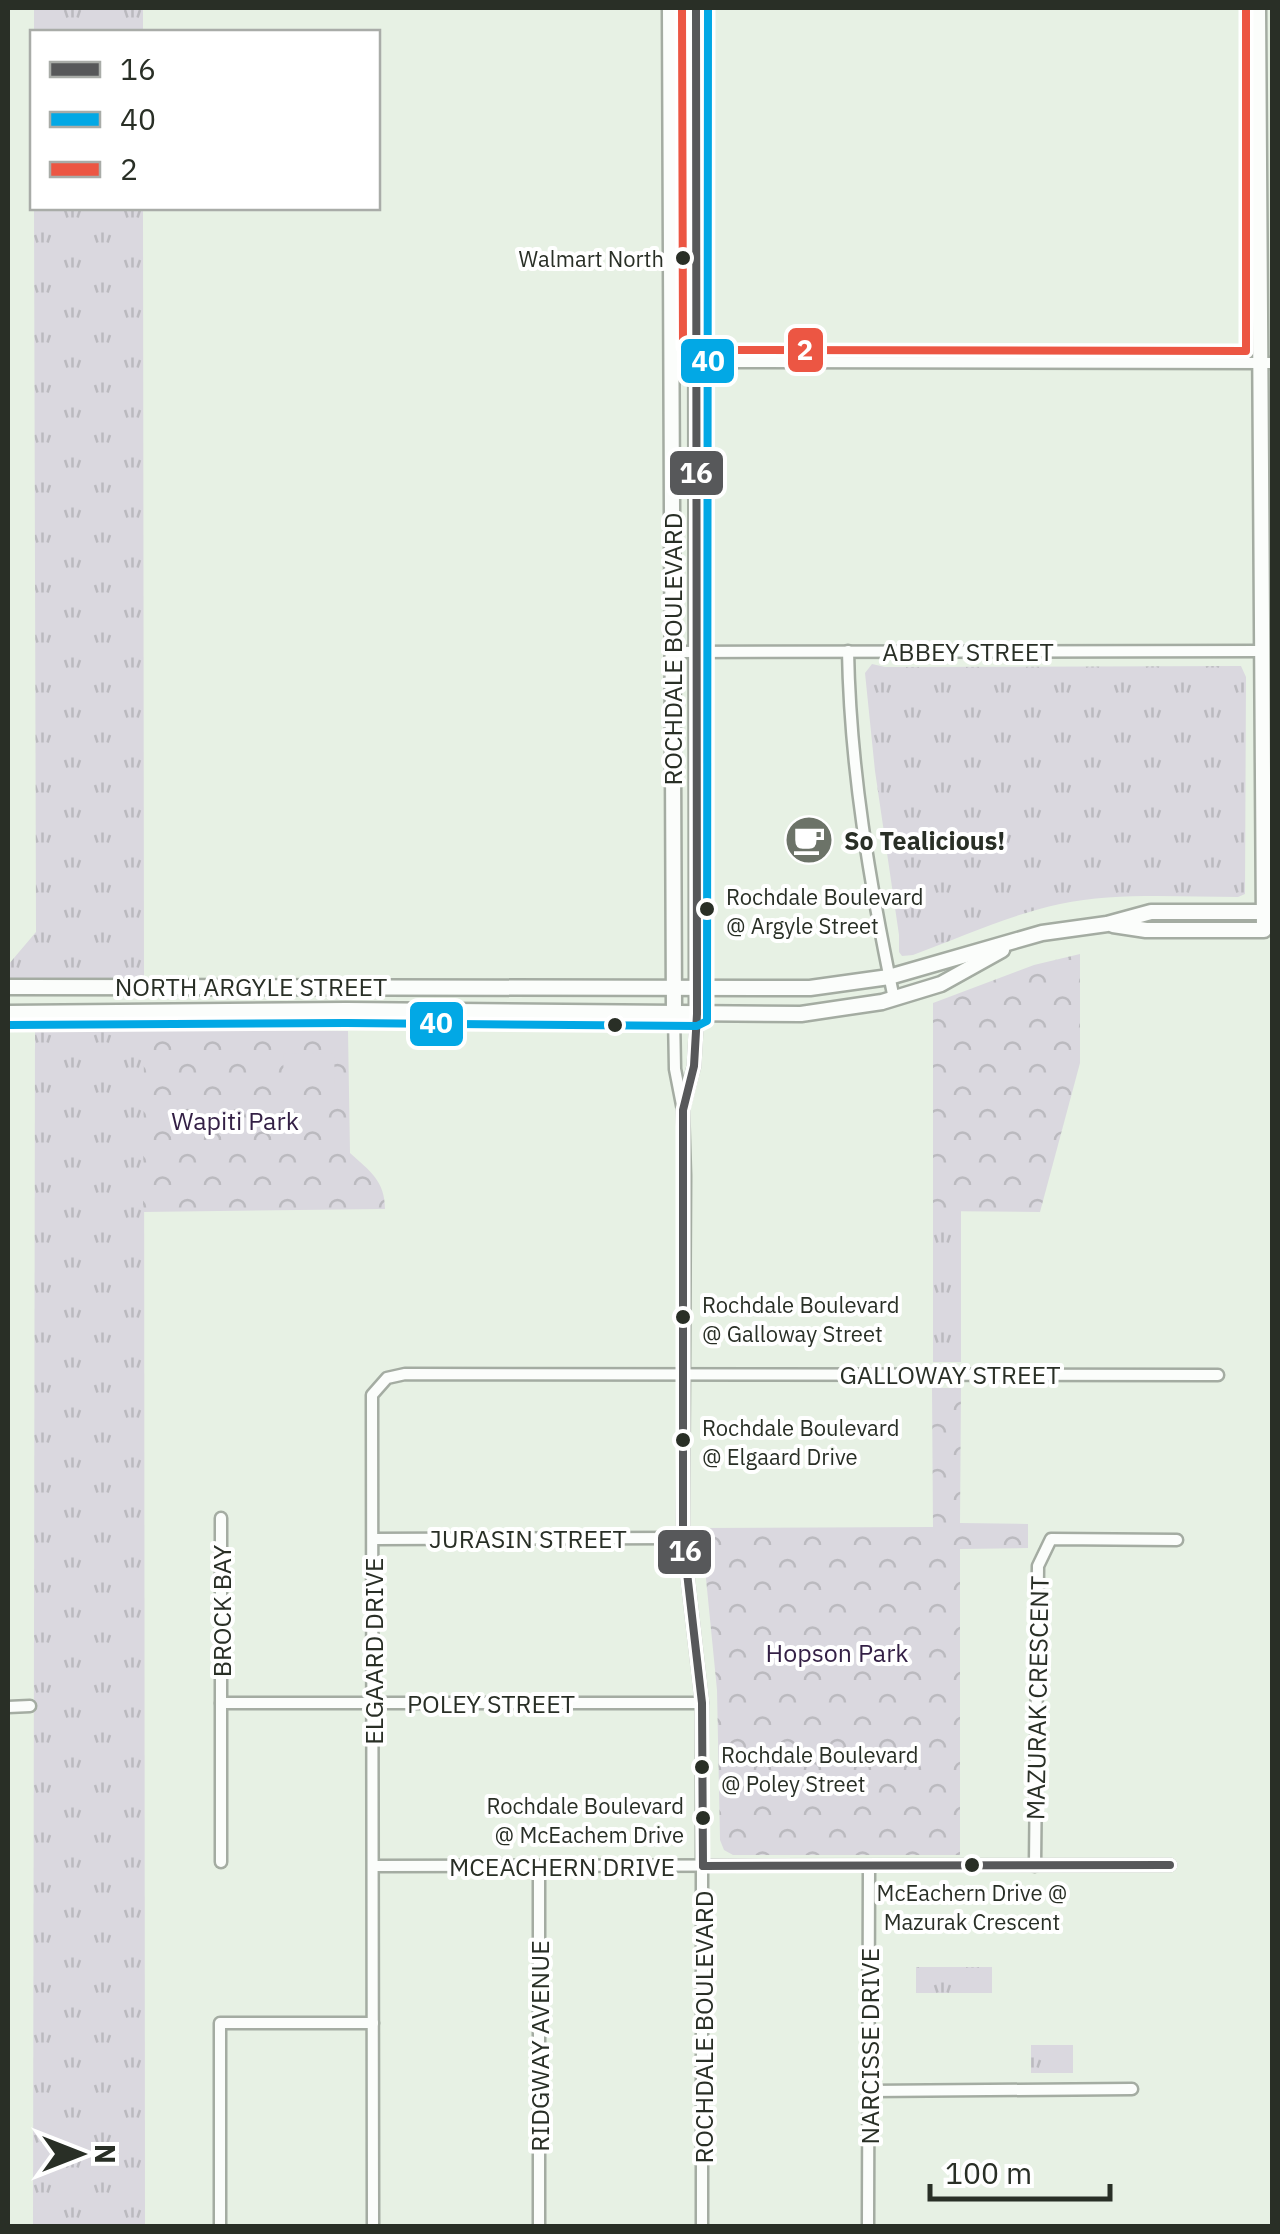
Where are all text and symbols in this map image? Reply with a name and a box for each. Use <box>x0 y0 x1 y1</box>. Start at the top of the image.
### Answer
legend <box>30 30 380 210</box>
text: 16 <box>120 49 156 88</box>
text: 40 <box>120 99 156 138</box>
text: 2 <box>120 149 138 188</box>
place label: Walmart North <box>519 244 664 273</box>
marker: Walmart North <box>673 248 693 268</box>
line badge: 2 <box>786 326 825 374</box>
text: 2 <box>797 331 813 368</box>
line badge: 40 <box>679 337 736 385</box>
text: 40 <box>691 342 725 379</box>
line badge: 16 <box>668 449 725 497</box>
text: 16 <box>679 454 713 491</box>
street label: ROCHDALE BOULEVARD <box>656 513 689 785</box>
street label: ABBEY STREET <box>882 635 1054 668</box>
cafe icon: So Tealicious! <box>783 814 835 866</box>
place label: So Tealicious! <box>844 824 1005 857</box>
place label: Rochdale Boulevard @ Argyle Street <box>726 882 924 940</box>
marker: Rochdale Boulevard @ Argyle Street <box>697 899 717 919</box>
street label: NORTH ARGYLE STREET <box>115 970 387 1003</box>
line badge: 40 <box>408 1000 465 1048</box>
text: 40 <box>419 1004 453 1041</box>
unlabelled marker <box>605 1015 625 1035</box>
park label: Wapiti Park <box>171 1104 299 1137</box>
place label: Rochdale Boulevard @ Galloway Street <box>702 1290 900 1348</box>
marker: Rochdale Boulevard @ Galloway Street <box>673 1307 693 1327</box>
street label: GALLOWAY STREET <box>840 1358 1060 1391</box>
place label: Rochdale Boulevard @ Elgaard Drive <box>702 1413 900 1471</box>
marker: Rochdale Boulevard @ Elgaard Drive <box>673 1430 693 1450</box>
street label: JURASIN STREET <box>429 1522 627 1555</box>
line badge: 16 <box>656 1528 713 1576</box>
text: 16 <box>668 1532 702 1569</box>
street label: BROCK BAY <box>205 1545 238 1677</box>
street label: ELGAARD DRIVE <box>357 1557 390 1745</box>
street label: MAZURAK CRESCENT <box>1018 1576 1056 1820</box>
park label: Hopson Park <box>765 1636 909 1669</box>
street label: POLEY STREET <box>407 1687 575 1720</box>
place label: Rochdale Boulevard @ Poley Street <box>721 1740 919 1798</box>
marker: Rochdale Boulevard @ Poley Street <box>692 1757 712 1777</box>
place label: Rochdale Boulevard @ McEachem Drive <box>486 1791 684 1849</box>
marker: Rochdale Boulevard @ McEachem Drive <box>693 1808 713 1828</box>
street label: MCEACHERN DRIVE <box>449 1850 675 1883</box>
marker: McEachern Drive @ Mazurak Crescent <box>962 1855 982 1875</box>
place label: McEachern Drive @ Mazurak Crescent <box>877 1878 1067 1936</box>
street label: ROCHDALE BOULEVARD <box>687 1891 720 2163</box>
street label: RIDGWAY AVENUE <box>523 1940 556 2152</box>
street label: NARCISSE DRIVE <box>853 1948 886 2144</box>
north arrow <box>30 2104 130 2204</box>
scale bar <box>930 2139 1110 2201</box>
text: N <box>87 2144 124 2164</box>
text: 100 m <box>945 2153 1032 2192</box>

